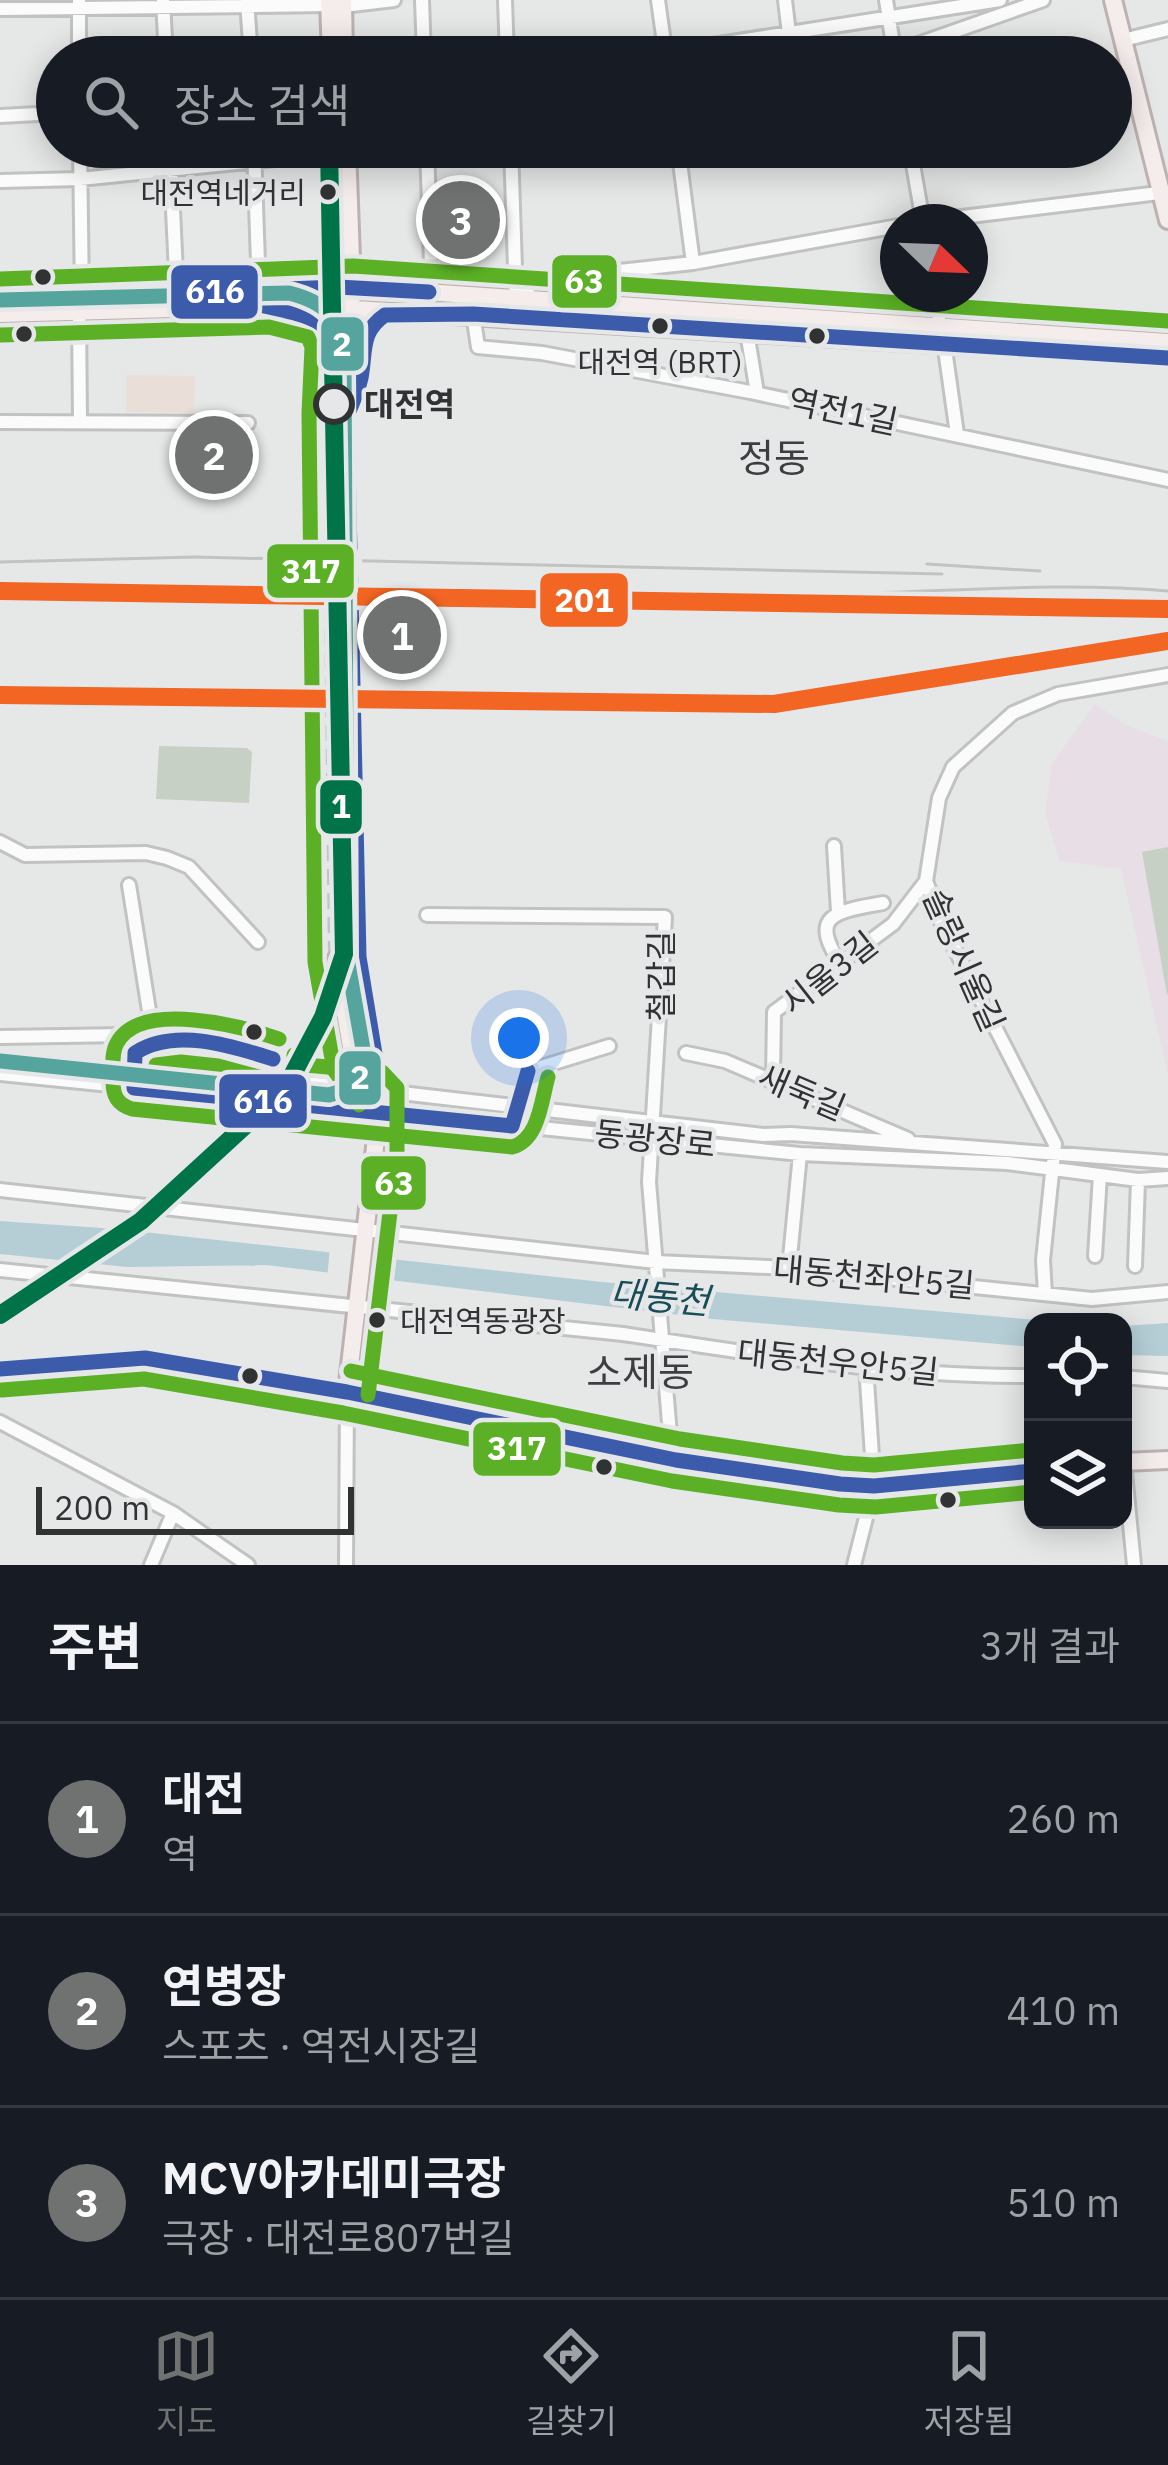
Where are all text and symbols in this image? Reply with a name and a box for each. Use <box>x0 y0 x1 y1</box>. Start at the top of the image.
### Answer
search box <box>36 36 1132 168</box>
icon: search <box>78 69 144 135</box>
text: 장소 검색 <box>174 76 350 134</box>
place label: 대전역네거리 <box>140 173 306 212</box>
pin: 3 <box>422 175 500 265</box>
marker: 대전역네거리 <box>317 181 339 203</box>
north arrow <box>880 204 988 312</box>
line badge: 63 <box>550 253 619 310</box>
text: 63 <box>564 259 604 302</box>
line badge: 616 <box>169 263 260 321</box>
unlabelled marker <box>32 266 54 288</box>
text: 616 <box>185 269 245 312</box>
line badge: 2 <box>319 315 366 373</box>
marker: 대전역 (BRT) <box>649 315 671 337</box>
text: 2 <box>332 322 352 365</box>
unlabelled marker <box>13 323 35 345</box>
unlabelled marker <box>806 325 828 347</box>
place label: 대전역 (BRT) <box>577 342 743 381</box>
street label: 역전1길 <box>784 378 902 443</box>
place label: 대전역 <box>364 382 455 425</box>
marker: 대전역 <box>315 385 353 423</box>
pin: 2 <box>175 410 253 500</box>
district label: 정동 <box>738 432 810 483</box>
line badge: 317 <box>265 542 356 600</box>
text: 317 <box>281 549 341 592</box>
line badge: 201 <box>538 571 630 629</box>
text: 201 <box>554 578 614 621</box>
pin: 1 <box>363 590 441 680</box>
line badge: 1 <box>318 778 364 836</box>
text: 1 <box>331 784 351 827</box>
street label: 솔랑시울길 <box>914 882 1015 1038</box>
street label: 시울3길 <box>772 922 886 1024</box>
street label: 철갑길 <box>639 930 682 1022</box>
your location <box>489 1008 549 1068</box>
unlabelled marker <box>243 1021 265 1043</box>
line badge: 2 <box>337 1049 383 1107</box>
street label: 새둑길 <box>752 1054 853 1129</box>
text: 2 <box>350 1055 370 1098</box>
line badge: 616 <box>217 1072 309 1130</box>
text: 616 <box>233 1079 293 1122</box>
street label: 동광장로 <box>592 1111 718 1166</box>
line badge: 63 <box>359 1154 428 1212</box>
text: 63 <box>374 1161 414 1204</box>
street label: 대동천좌안5길 <box>772 1246 977 1307</box>
water label: 대동천 <box>608 1269 715 1325</box>
place label: 대전역동광장 <box>400 1301 566 1340</box>
marker: 대전역동광장 <box>366 1309 388 1331</box>
map controls <box>1024 1313 1132 1529</box>
button: locate <box>1024 1313 1132 1421</box>
street label: 대동천우안5길 <box>735 1330 941 1393</box>
district label: 소제동 <box>586 1346 694 1397</box>
unlabelled marker <box>239 1365 261 1387</box>
line badge: 317 <box>471 1420 563 1478</box>
button: layers <box>1024 1421 1132 1529</box>
text: 317 <box>487 1426 547 1469</box>
unlabelled marker <box>593 1456 615 1478</box>
scale bar <box>36 1481 354 1534</box>
text: 200 m <box>54 1486 150 1529</box>
unlabelled marker <box>937 1489 959 1511</box>
text: 주변 <box>48 1613 142 1679</box>
text: 3개 결과 <box>980 1620 1120 1671</box>
text: 대전 <box>162 1764 245 1822</box>
text: 1 <box>75 1793 99 1844</box>
text: 260 m <box>1007 1793 1120 1844</box>
text: 역 <box>162 1828 198 1879</box>
text: 연병장 <box>162 1956 286 2014</box>
text: 2 <box>75 1985 99 2036</box>
text: 410 m <box>1007 1985 1120 2036</box>
text: 스포츠 · 역전시장길 <box>162 2020 480 2071</box>
text: MCV아카데미극장 <box>162 2148 506 2206</box>
text: 3 <box>75 2177 99 2228</box>
text: 510 m <box>1007 2177 1120 2228</box>
text: 극장 · 대전로807번길 <box>162 2212 514 2263</box>
tab: 지도 <box>153 2323 219 2443</box>
tab: 길찾기 <box>526 2323 617 2443</box>
tab: 저장됨 <box>924 2323 1015 2443</box>

